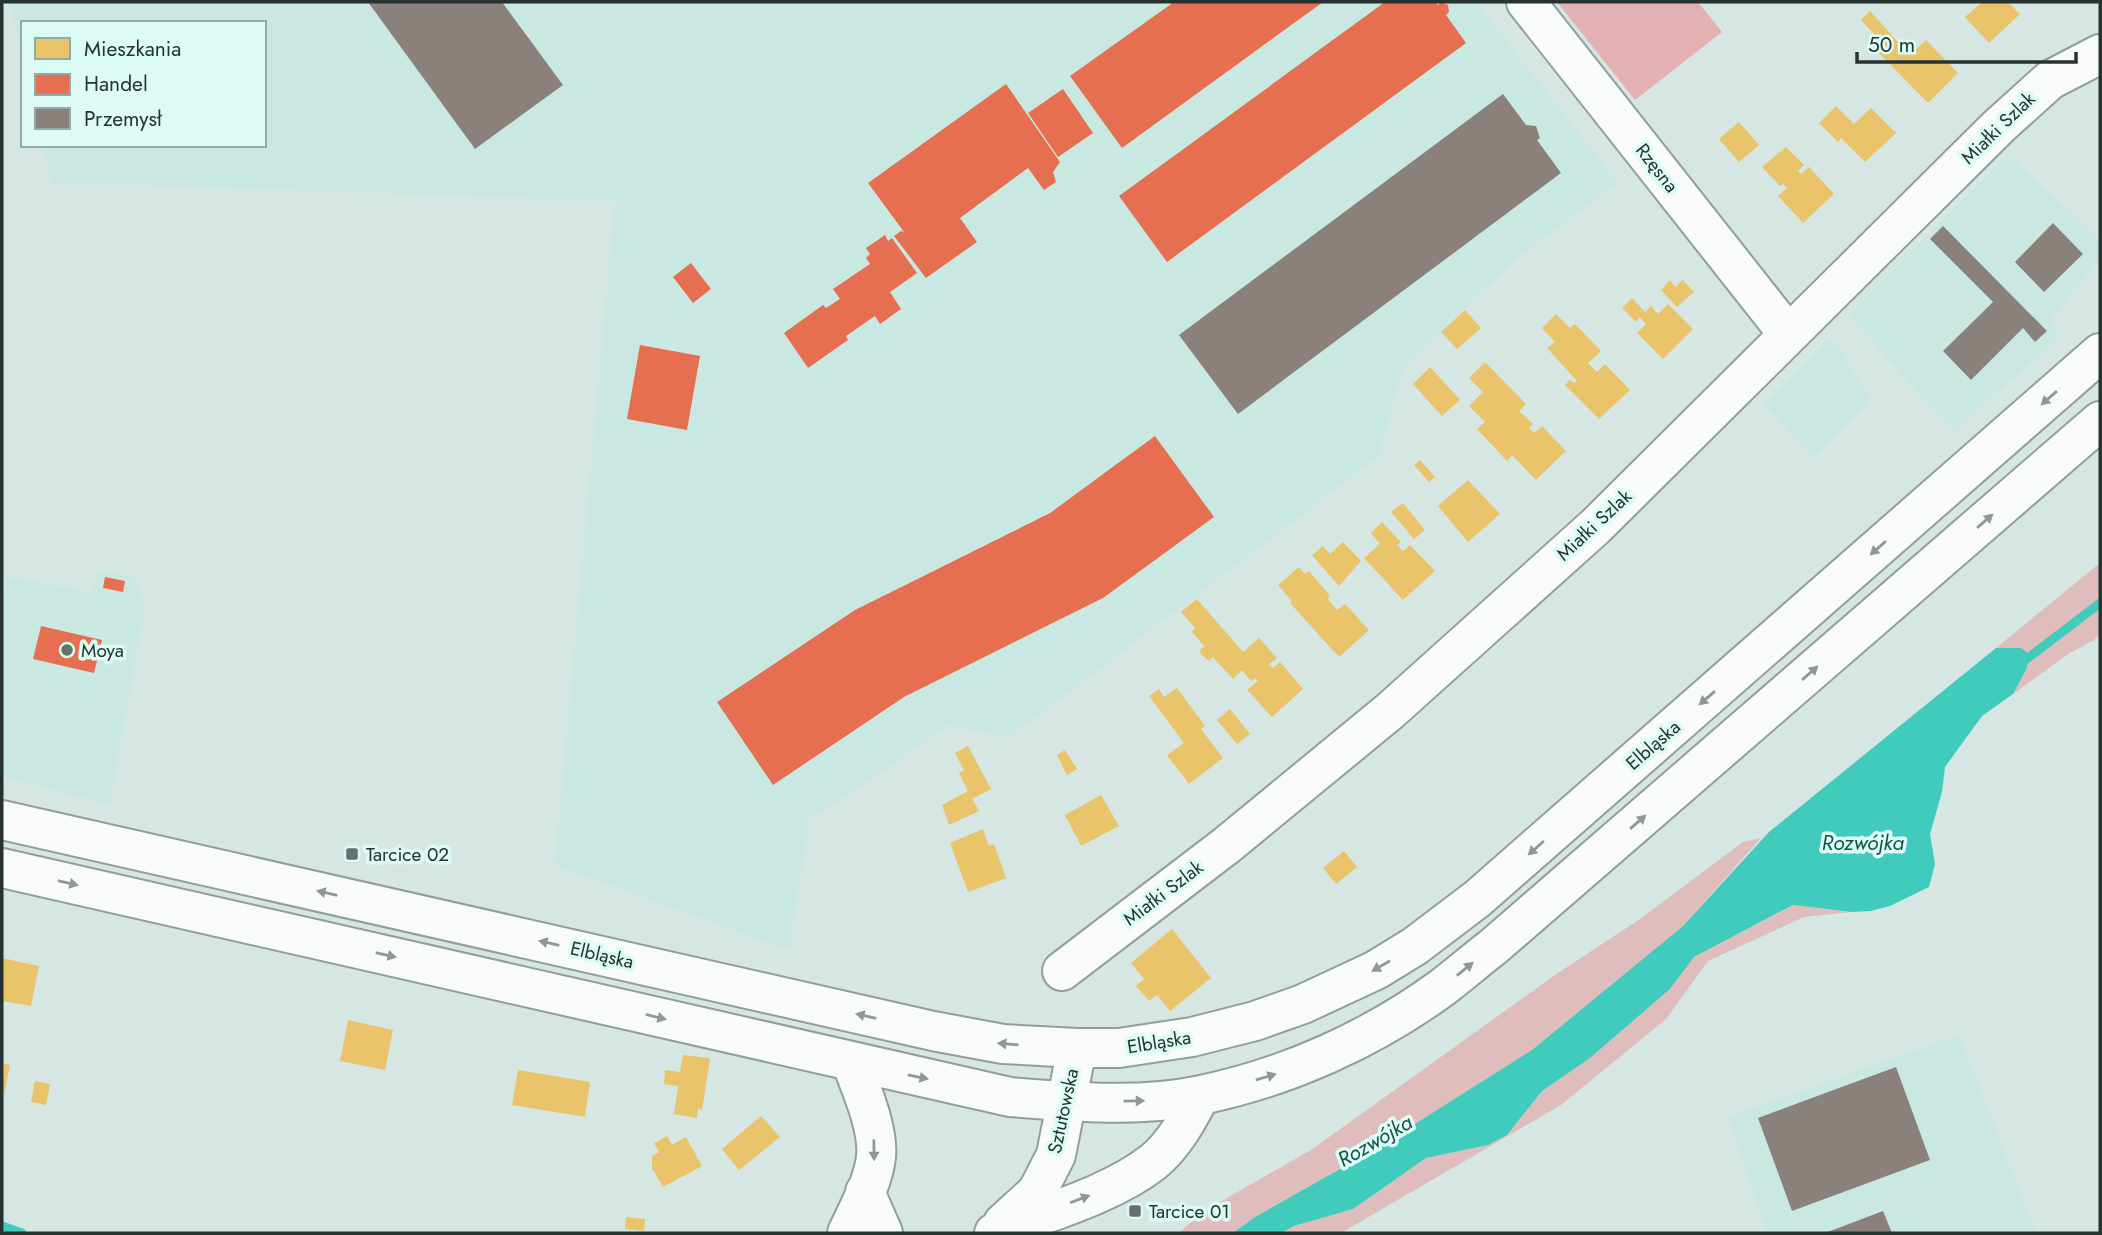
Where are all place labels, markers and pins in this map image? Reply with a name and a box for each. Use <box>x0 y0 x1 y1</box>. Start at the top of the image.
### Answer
place label: Moya <box>81 637 124 664</box>
marker: Moya <box>59 642 75 658</box>
place label: Tarcice 02 <box>366 841 449 868</box>
marker: Tarcice 02 <box>344 846 360 862</box>
place label: Tarcice 01 <box>1149 1198 1230 1225</box>
marker: Tarcice 01 <box>1127 1203 1143 1219</box>

